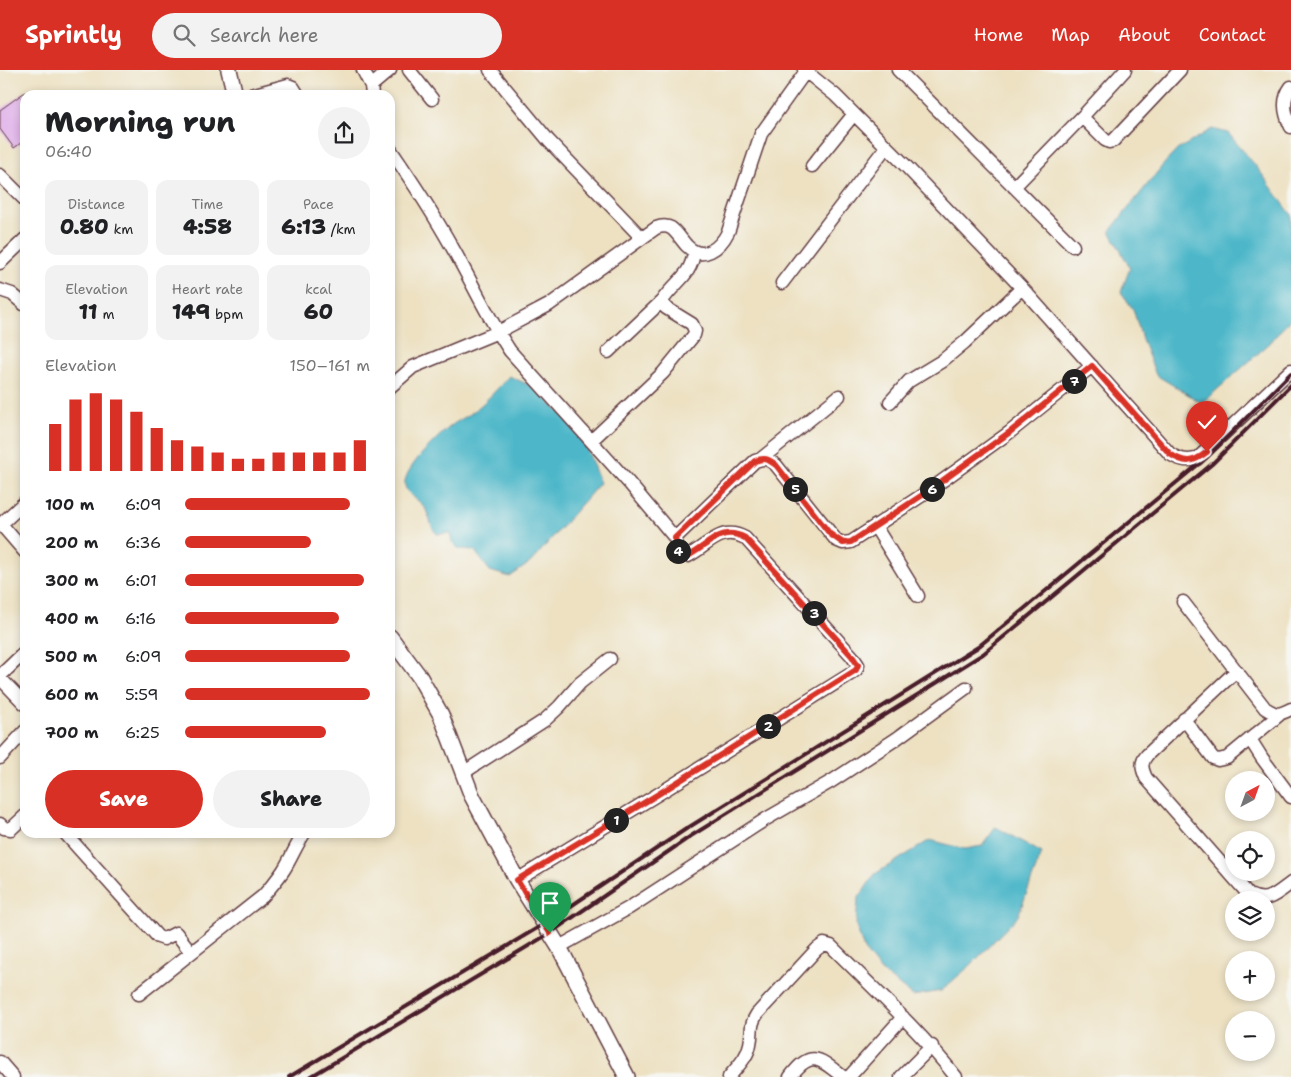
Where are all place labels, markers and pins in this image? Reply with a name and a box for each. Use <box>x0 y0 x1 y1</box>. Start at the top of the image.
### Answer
pin: 7 <box>1062 368 1086 394</box>
pin <box>1186 401 1228 452</box>
pin: 5 <box>782 476 808 502</box>
pin: 6 <box>920 476 944 502</box>
pin: 4 <box>666 538 690 564</box>
pin: 3 <box>802 600 826 626</box>
pin: 2 <box>756 714 780 738</box>
pin: 1 <box>604 808 628 832</box>
pin <box>529 882 571 933</box>

